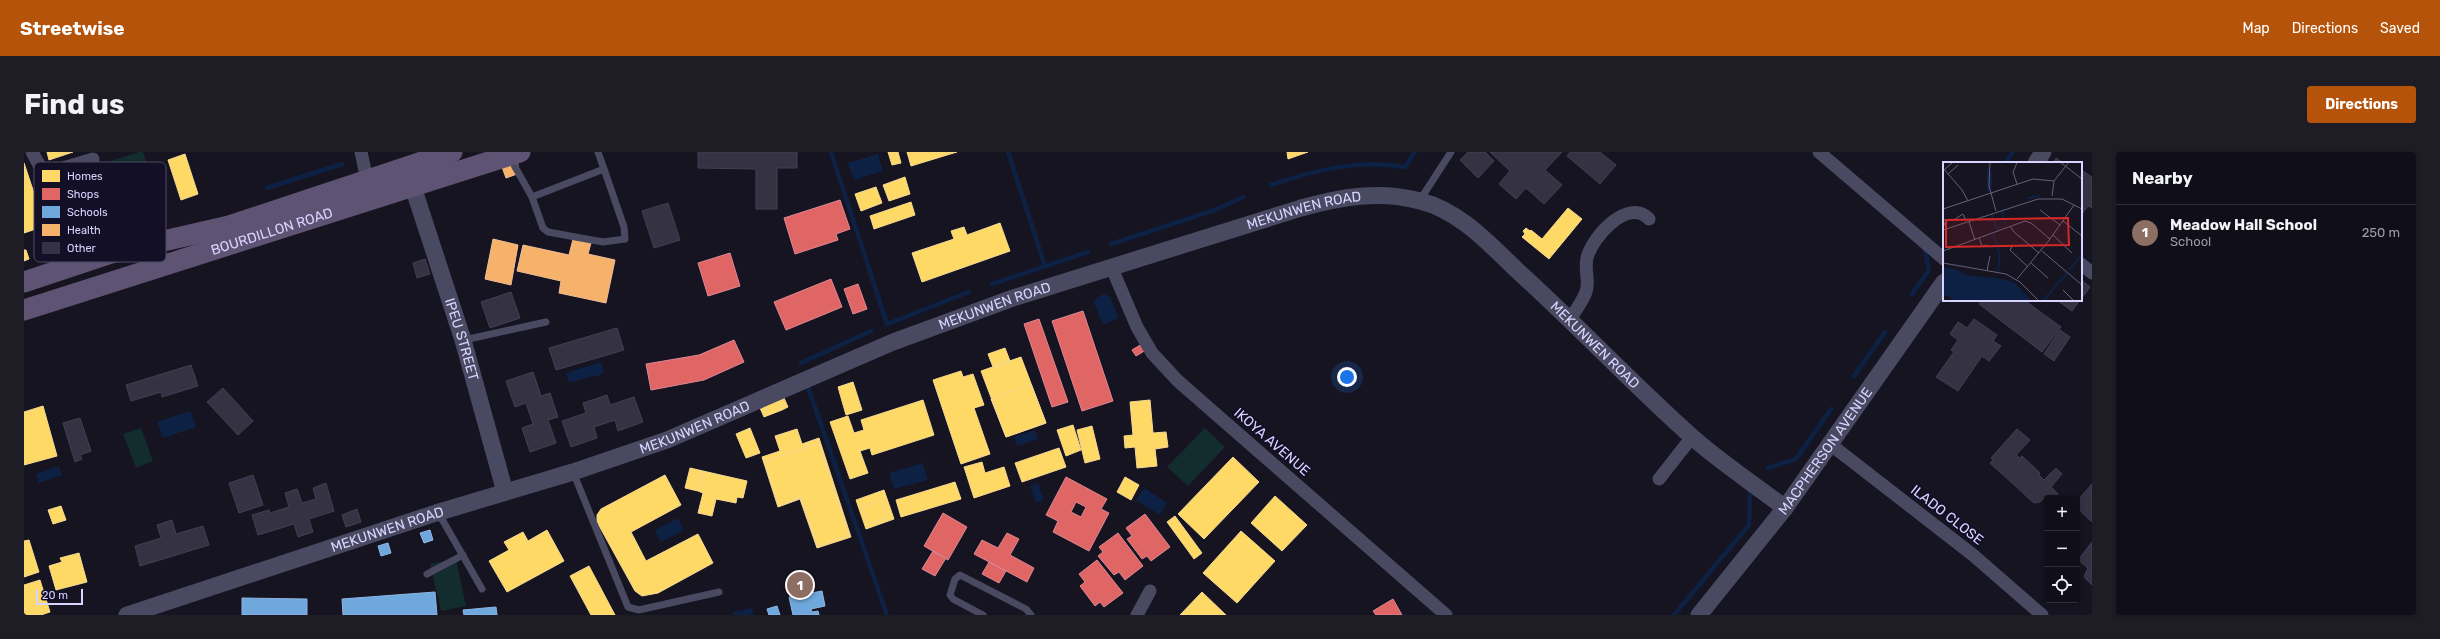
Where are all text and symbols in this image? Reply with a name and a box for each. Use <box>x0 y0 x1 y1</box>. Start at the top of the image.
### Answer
text: Streetwise <box>20 17 125 40</box>
text: Map <box>2243 20 2270 37</box>
text: Directions <box>2292 20 2358 37</box>
text: Saved <box>2380 20 2420 37</box>
button: Directions <box>2307 86 2416 123</box>
text: Find us <box>24 88 124 121</box>
legend <box>34 162 166 262</box>
inset map <box>1943 162 2082 301</box>
text: Nearby <box>2132 168 2193 188</box>
text: Homes <box>67 170 103 183</box>
text: Shops <box>67 188 99 201</box>
street label: MEKUNWEN ROAD <box>1244 188 1362 233</box>
street label: BOURDILLON ROAD <box>209 204 335 258</box>
text: Schools <box>67 206 108 219</box>
text: Meadow Hall School <box>2170 216 2317 234</box>
text: Health <box>67 224 101 237</box>
text: 1 <box>2142 225 2148 240</box>
text: 250 m <box>2362 225 2400 240</box>
text: School <box>2170 234 2211 249</box>
text: Other <box>67 242 97 255</box>
street label: MEKUNWEN ROAD <box>936 278 1053 333</box>
street label: IPEU STREET <box>441 296 482 383</box>
street label: MEKUNWEN ROAD <box>1547 298 1643 392</box>
your location <box>1337 367 1357 387</box>
street label: MACPHERSON AVENUE <box>1775 384 1876 518</box>
street label: MEKUNWEN ROAD <box>637 397 752 457</box>
street label: IKOYA AVENUE <box>1230 404 1314 480</box>
street label: ILADO CLOSE <box>1907 481 1987 549</box>
map controls <box>2044 495 2080 603</box>
button: + <box>2044 495 2080 531</box>
street label: MEKUNWEN ROAD <box>329 503 446 556</box>
button: − <box>2044 531 2080 567</box>
button: locate <box>2044 567 2080 603</box>
pin: 1 <box>787 570 813 600</box>
scale bar <box>36 587 83 606</box>
text: 20 m <box>42 589 68 602</box>

